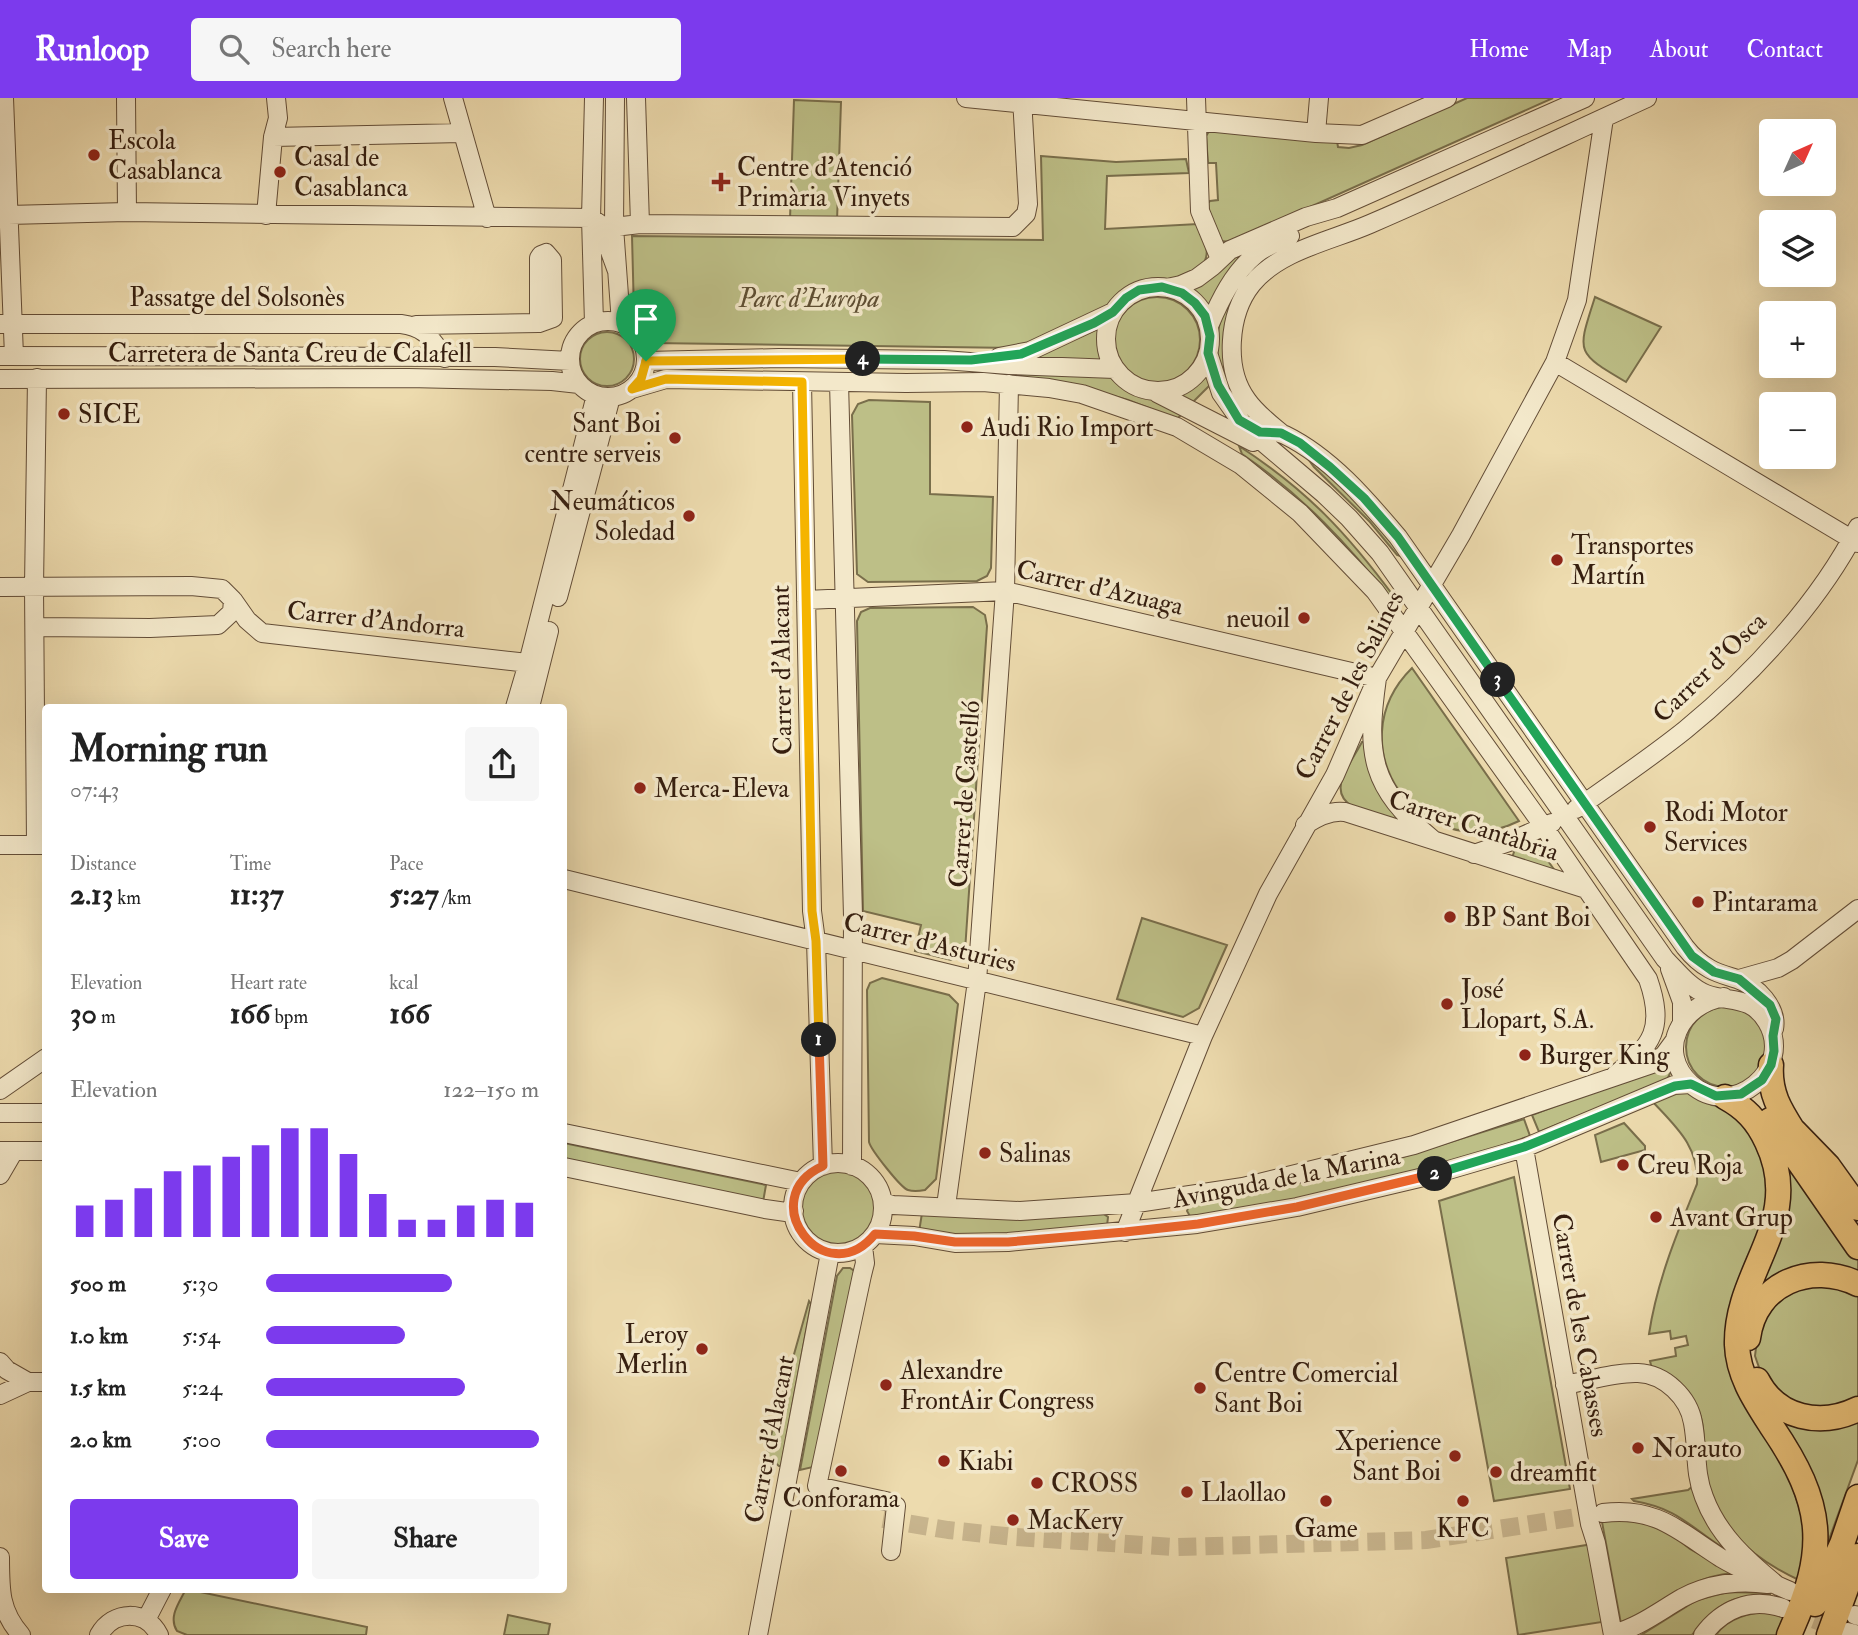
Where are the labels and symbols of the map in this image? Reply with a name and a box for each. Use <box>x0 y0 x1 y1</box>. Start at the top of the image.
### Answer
north arrow <box>1759 119 1836 196</box>
place label: Escola Casablanca <box>108 125 222 187</box>
place label: Casal de Casablanca <box>294 142 408 204</box>
marker: Escola Casablanca <box>86 147 102 163</box>
place label: Centre d'Atenció Primària Vinyets <box>737 152 912 214</box>
marker: Casal de Casablanca <box>272 164 288 180</box>
marker: Centre d'Atenció Primària Vinyets <box>711 172 731 192</box>
street label: Passatge del Solsonès <box>129 282 345 314</box>
park label: Parc d'Europa <box>738 283 879 315</box>
pin <box>616 289 676 361</box>
street label: Carretera de Santa Creu de Calafell <box>108 338 472 370</box>
pin: 4 <box>846 342 880 376</box>
place label: SICE <box>78 399 141 431</box>
marker: SICE <box>56 406 72 422</box>
place label: Sant Boi centre serveis <box>525 408 661 470</box>
place label: Audi Rio Import <box>980 412 1154 445</box>
marker: Audi Rio Import <box>959 419 975 435</box>
marker: Sant Boi centre serveis <box>667 430 683 446</box>
place label: Neumáticos Soledad <box>550 486 675 548</box>
marker: Neumáticos Soledad <box>681 508 697 524</box>
place label: Transportes Martín <box>1571 530 1694 592</box>
marker: Transportes Martín <box>1549 552 1565 568</box>
street label: Carrer d'Azuaga <box>1013 553 1187 623</box>
street label: Carrer d'Alacant <box>765 585 799 755</box>
street label: Carrer de les Salines <box>1288 586 1411 785</box>
street label: Carrer d'Andorra <box>285 595 467 645</box>
place label: neuoil <box>1226 603 1290 635</box>
street label: Carrer d'Osca <box>1646 605 1773 730</box>
marker: neuoil <box>1296 610 1312 626</box>
pin: 3 <box>1480 662 1516 698</box>
street label: Carrer de Castelló <box>942 699 988 889</box>
place label: Merca-Eleva <box>654 773 790 805</box>
marker: Merca-Eleva <box>632 780 648 796</box>
street label: Carrer Cantàbria <box>1385 783 1563 869</box>
place label: Rodi Motor Services <box>1664 797 1788 859</box>
marker: Rodi Motor Services <box>1642 819 1658 835</box>
place label: Pintarama <box>1712 887 1818 919</box>
marker: Pintarama <box>1690 894 1706 910</box>
place label: BP Sant Boi <box>1464 902 1591 934</box>
street label: Carrer d'Asturies <box>840 906 1020 980</box>
marker: BP Sant Boi <box>1442 909 1458 925</box>
place label: José Llopart, S.A. <box>1460 974 1594 1037</box>
marker: José Llopart, S.A. <box>1439 996 1455 1012</box>
pin: 1 <box>802 1023 836 1058</box>
place label: Burger King <box>1539 1040 1670 1072</box>
marker: Burger King <box>1517 1047 1533 1063</box>
place label: Salinas <box>999 1138 1071 1170</box>
street label: Avinguda de la Marina <box>1169 1140 1403 1216</box>
marker: Salinas <box>977 1145 993 1161</box>
place label: Creu Roja <box>1637 1150 1743 1182</box>
pin: 2 <box>1418 1156 1452 1192</box>
marker: Creu Roja <box>1615 1157 1631 1173</box>
place label: Avant Grup <box>1669 1202 1793 1235</box>
marker: Avant Grup <box>1648 1209 1664 1225</box>
street label: Carrer de les Cabasses <box>1545 1211 1615 1440</box>
place label: Leroy Merlin <box>616 1319 689 1381</box>
marker: Leroy Merlin <box>694 1341 710 1357</box>
street label: Carrer d'Alacant <box>738 1353 802 1526</box>
place label: Alexandre FrontAir Congress <box>899 1355 1094 1417</box>
place label: Centre Comercial Sant Boi <box>1214 1358 1399 1420</box>
marker: Alexandre FrontAir Congress <box>878 1377 894 1393</box>
marker: Centre Comercial Sant Boi <box>1192 1380 1208 1396</box>
place label: Xperience Sant Boi <box>1335 1426 1441 1488</box>
place label: Norauto <box>1652 1433 1742 1465</box>
marker: Norauto <box>1630 1440 1646 1456</box>
place label: Kiabi <box>958 1446 1013 1478</box>
marker: Xperience Sant Boi <box>1447 1448 1463 1464</box>
marker: Kiabi <box>936 1453 952 1469</box>
place label: dreamfit <box>1510 1457 1597 1489</box>
marker: Conforama <box>833 1463 849 1479</box>
marker: dreamfit <box>1488 1464 1504 1480</box>
place label: CROSS <box>1051 1468 1138 1500</box>
marker: CROSS <box>1029 1475 1045 1491</box>
place label: Llaollao <box>1201 1477 1286 1509</box>
place label: Conforama <box>783 1483 900 1515</box>
marker: Llaollao <box>1179 1484 1195 1500</box>
marker: Game <box>1318 1493 1334 1509</box>
marker: KFC <box>1455 1493 1471 1509</box>
place label: MacKery <box>1027 1505 1123 1537</box>
marker: MacKery <box>1005 1512 1021 1528</box>
place label: Game <box>1294 1513 1358 1545</box>
place label: KFC <box>1436 1513 1490 1545</box>

